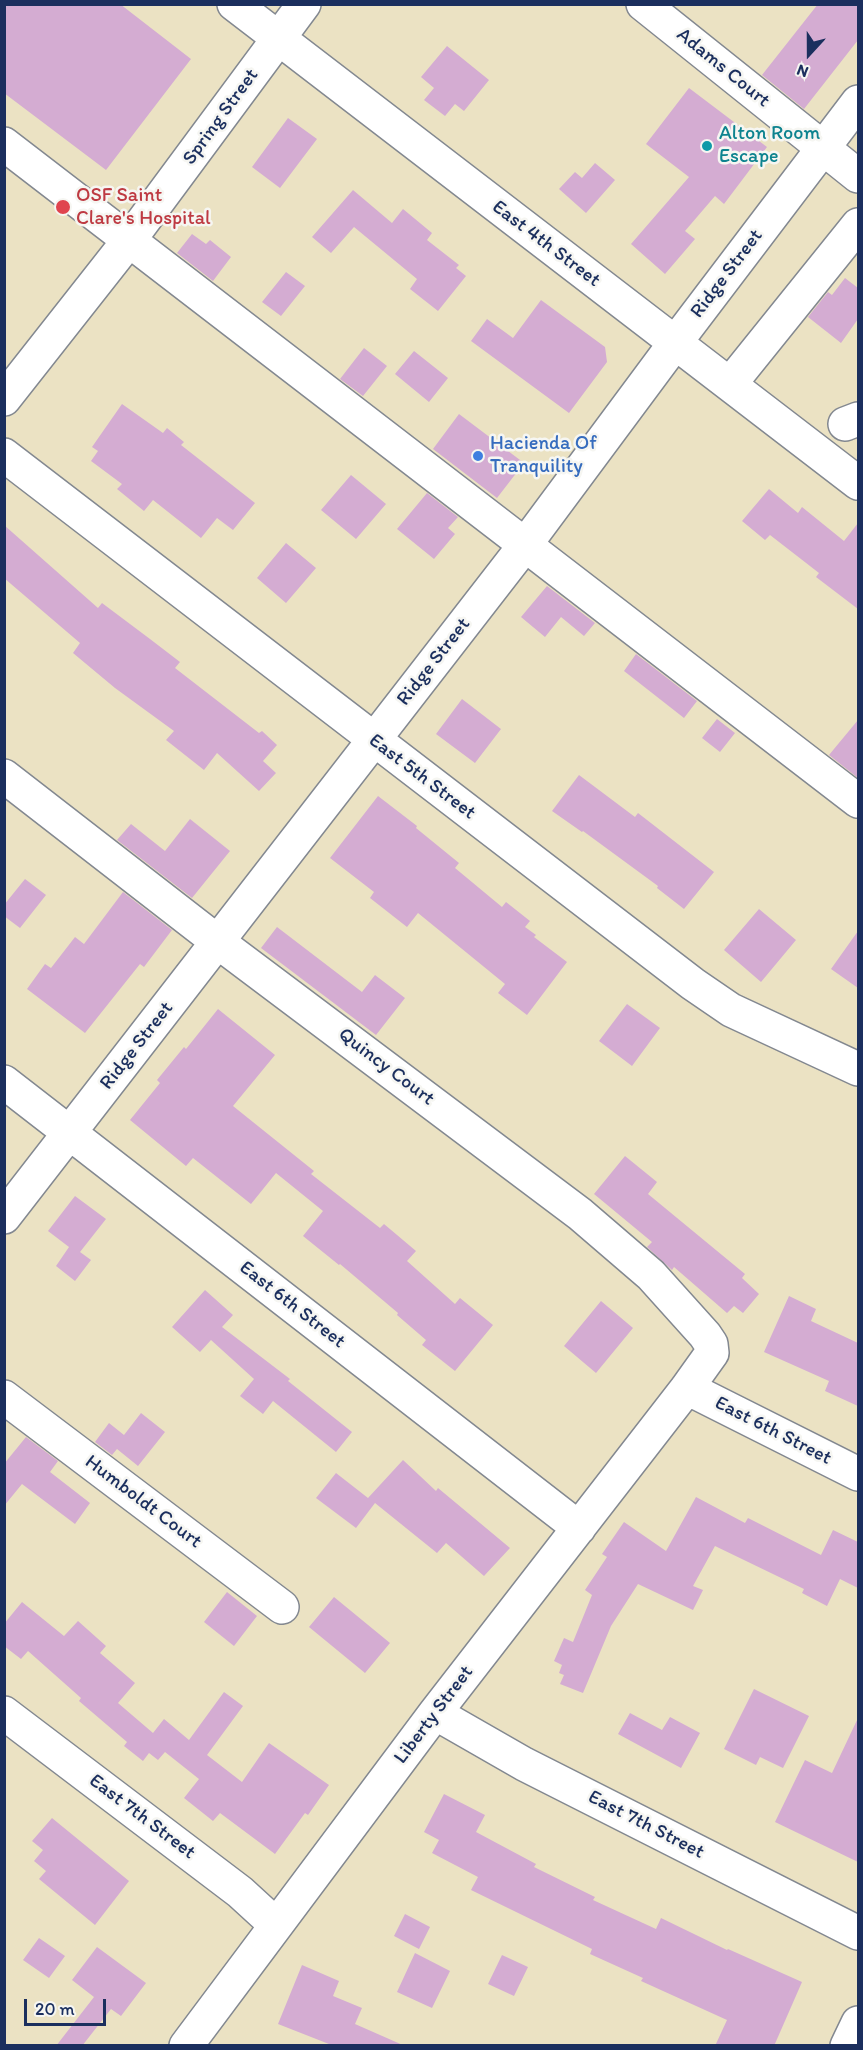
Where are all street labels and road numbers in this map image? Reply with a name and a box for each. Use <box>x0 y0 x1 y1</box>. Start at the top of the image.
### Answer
street label: Adams Court <box>671 23 775 113</box>
street label: Spring Street <box>178 64 264 170</box>
street label: East 4th Street <box>487 195 605 293</box>
street label: Ridge Street <box>686 225 768 323</box>
street label: Ridge Street <box>392 613 476 711</box>
street label: East 5th Street <box>364 729 480 825</box>
street label: Ridge Street <box>95 997 179 1095</box>
street label: Quincy Court <box>333 1023 439 1111</box>
street label: East 6th Street <box>234 1256 350 1354</box>
street label: East 6th Street <box>711 1391 835 1471</box>
street label: Humboldt Court <box>80 1450 206 1554</box>
street label: Liberty Street <box>389 1661 479 1769</box>
street label: East 7th Street <box>84 1769 200 1865</box>
street label: East 7th Street <box>584 1785 708 1865</box>

